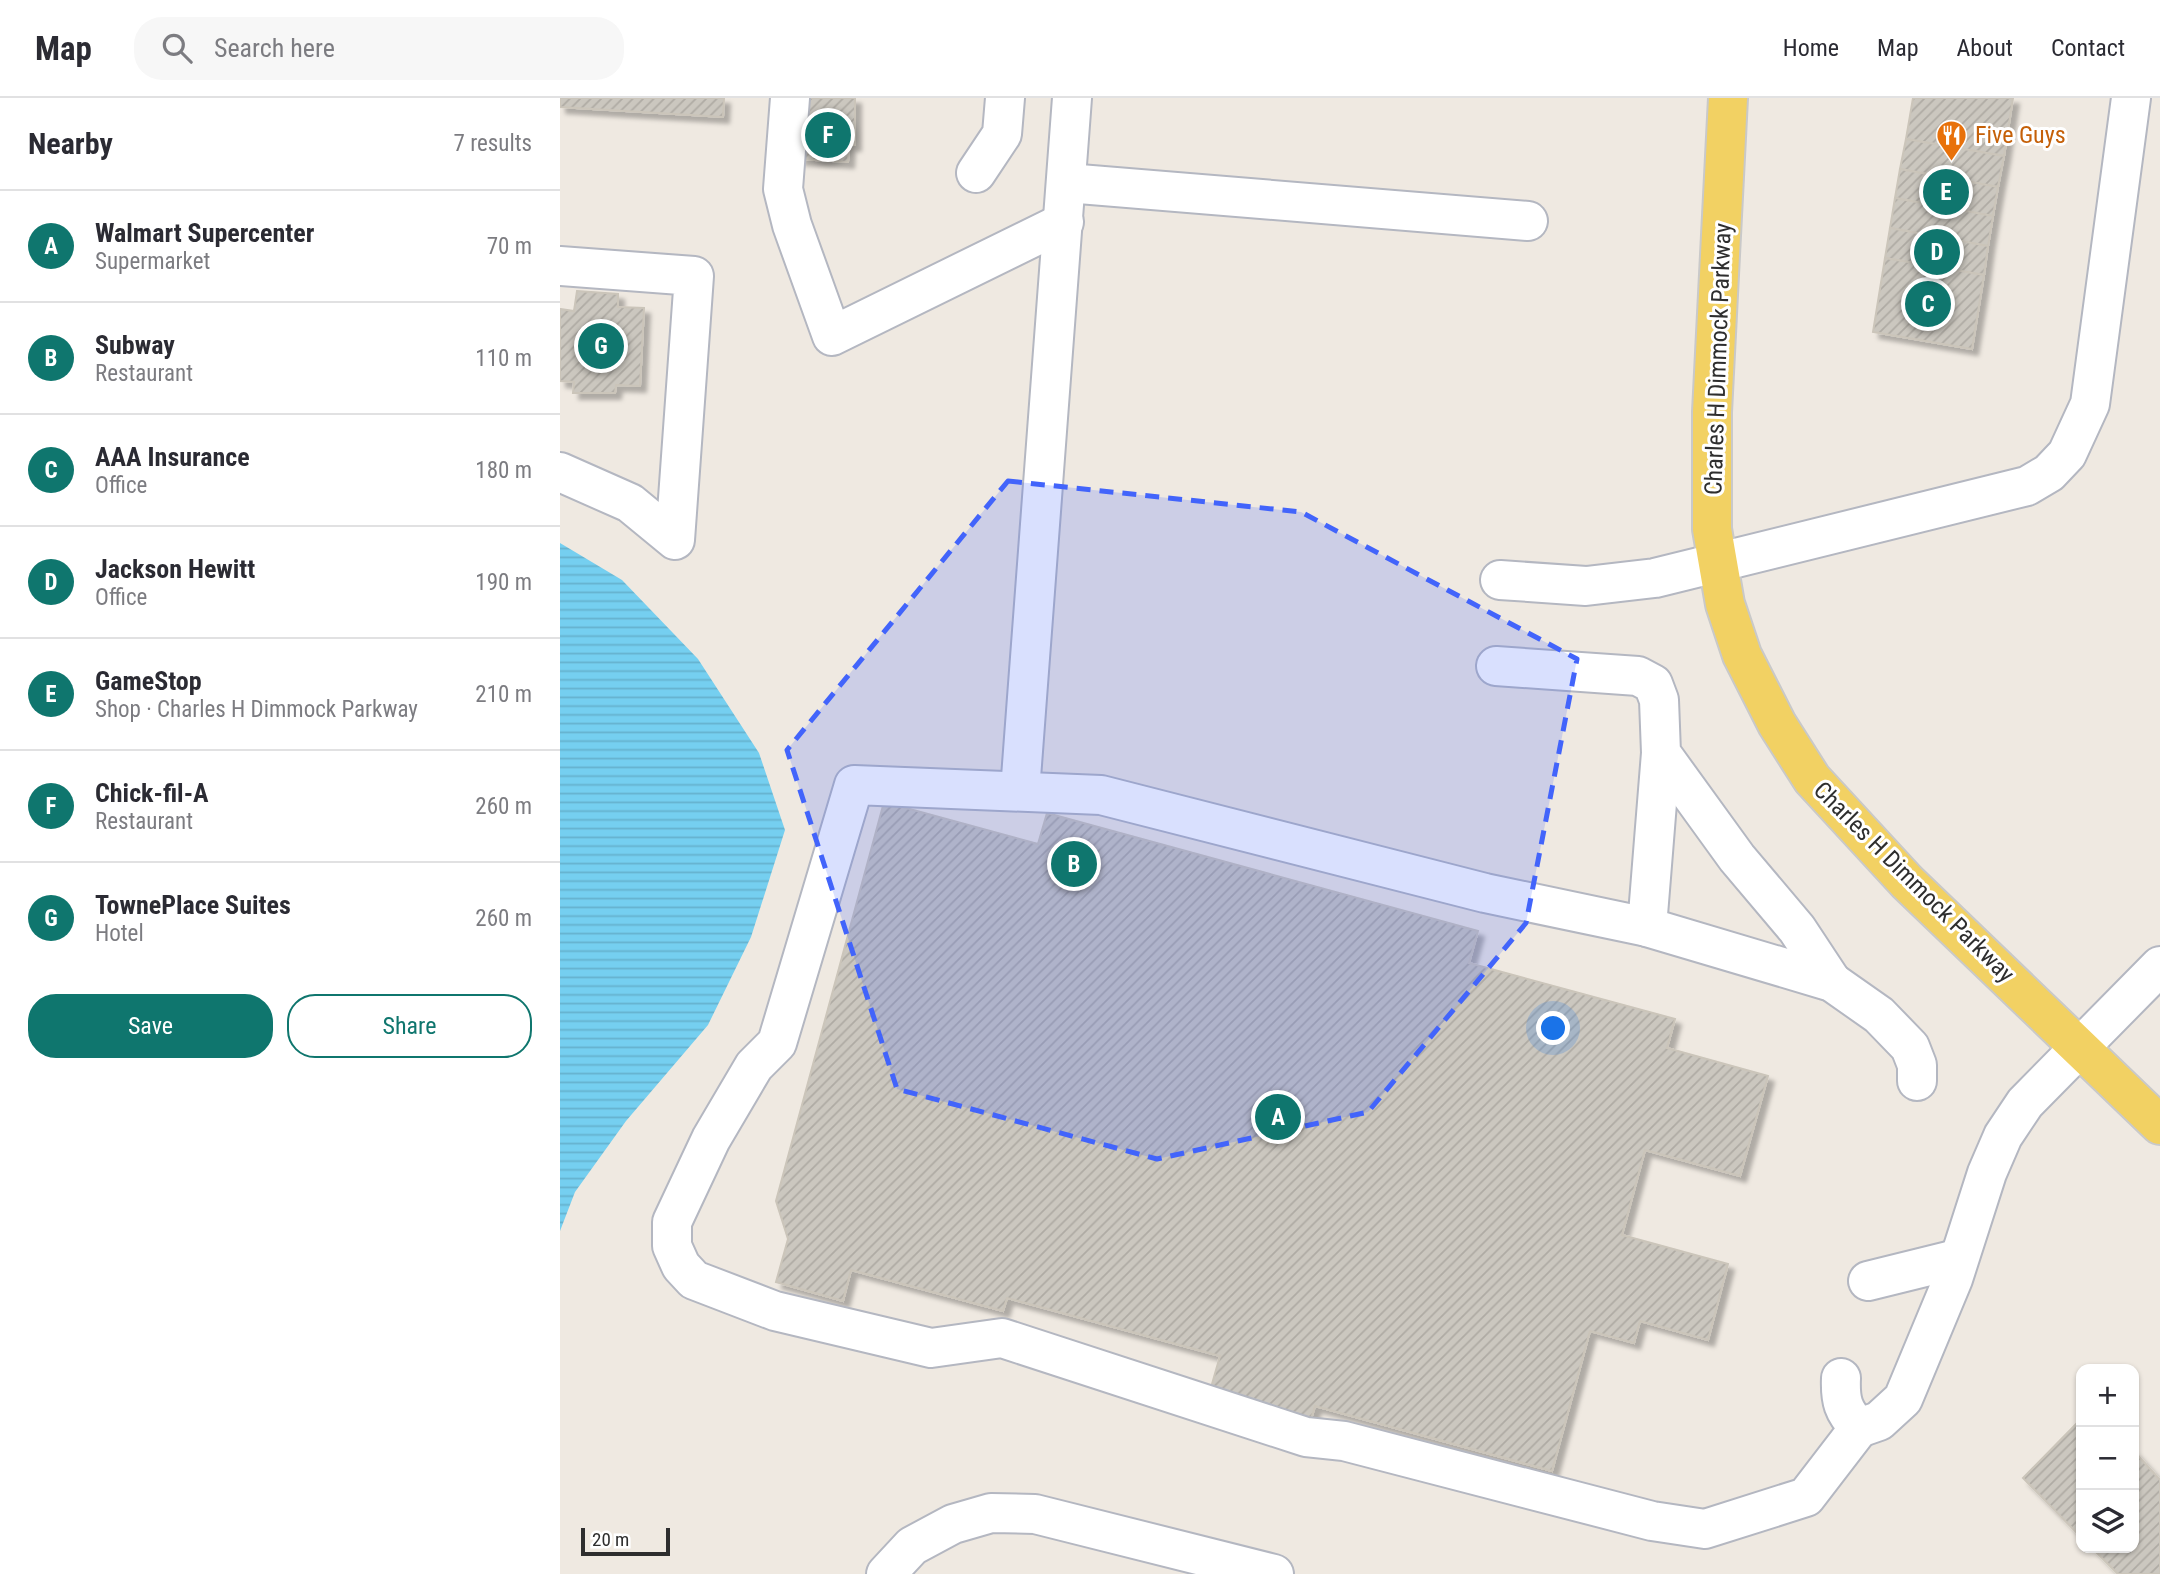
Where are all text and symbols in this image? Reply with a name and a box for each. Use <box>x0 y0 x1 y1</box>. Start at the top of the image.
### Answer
search box <box>134 17 624 80</box>
text: Map <box>35 29 92 68</box>
icon: search <box>158 29 196 67</box>
text: Search here <box>214 33 335 63</box>
text: Home <box>1783 34 1839 62</box>
text: Map <box>1877 34 1919 62</box>
text: About <box>1957 34 2013 62</box>
text: Contact <box>2051 34 2125 62</box>
pin: F <box>805 109 851 161</box>
restaurant icon: Five Guys <box>1935 118 1969 162</box>
place label: Five Guys <box>1975 121 2066 149</box>
text: Nearby <box>28 126 113 161</box>
text: 7 results <box>454 130 532 157</box>
pin: E <box>1923 166 1969 218</box>
text: Walmart Supercenter <box>95 218 314 248</box>
street label: Charles H Dimmock Parkway <box>1699 223 1737 495</box>
pin: D <box>1914 226 1960 278</box>
text: A <box>44 233 58 260</box>
text: 70 m <box>487 233 532 260</box>
text: Supermarket <box>95 248 210 275</box>
pin: C <box>1905 278 1951 330</box>
pin: G <box>578 320 624 372</box>
text: Subway <box>95 330 175 360</box>
text: B <box>45 345 57 372</box>
text: 110 m <box>475 345 532 372</box>
text: Restaurant <box>95 360 193 387</box>
text: AAA Insurance <box>95 442 250 472</box>
text: C <box>44 457 58 484</box>
text: 180 m <box>475 457 532 484</box>
text: Office <box>95 472 147 499</box>
text: Jackson Hewitt <box>95 554 255 584</box>
text: D <box>45 569 58 596</box>
text: 190 m <box>475 569 532 596</box>
text: Office <box>95 584 147 611</box>
text: GameStop <box>95 666 202 696</box>
text: E <box>45 681 57 708</box>
text: 210 m <box>475 681 532 708</box>
text: Shop · Charles H Dimmock Parkway <box>95 696 418 723</box>
street label: Charles H Dimmock Parkway <box>1808 776 2020 988</box>
text: Chick-fil-A <box>95 778 209 808</box>
text: F <box>46 793 56 820</box>
text: 260 m <box>475 793 532 820</box>
text: Restaurant <box>95 808 193 835</box>
pin: B <box>1051 838 1097 890</box>
text: TownePlace Suites <box>95 890 291 920</box>
text: G <box>44 905 58 932</box>
text: 260 m <box>475 905 532 932</box>
text: Hotel <box>95 920 144 947</box>
button: Save <box>28 994 273 1058</box>
button: Share <box>287 994 532 1058</box>
your location <box>1536 1011 1570 1045</box>
pin: A <box>1255 1091 1301 1143</box>
map controls <box>2076 1364 2139 1553</box>
button: + <box>2076 1364 2139 1427</box>
button: − <box>2076 1427 2139 1490</box>
button: layers <box>2076 1490 2139 1553</box>
scale bar <box>581 1525 670 1557</box>
text: 20 m <box>592 1528 629 1551</box>

